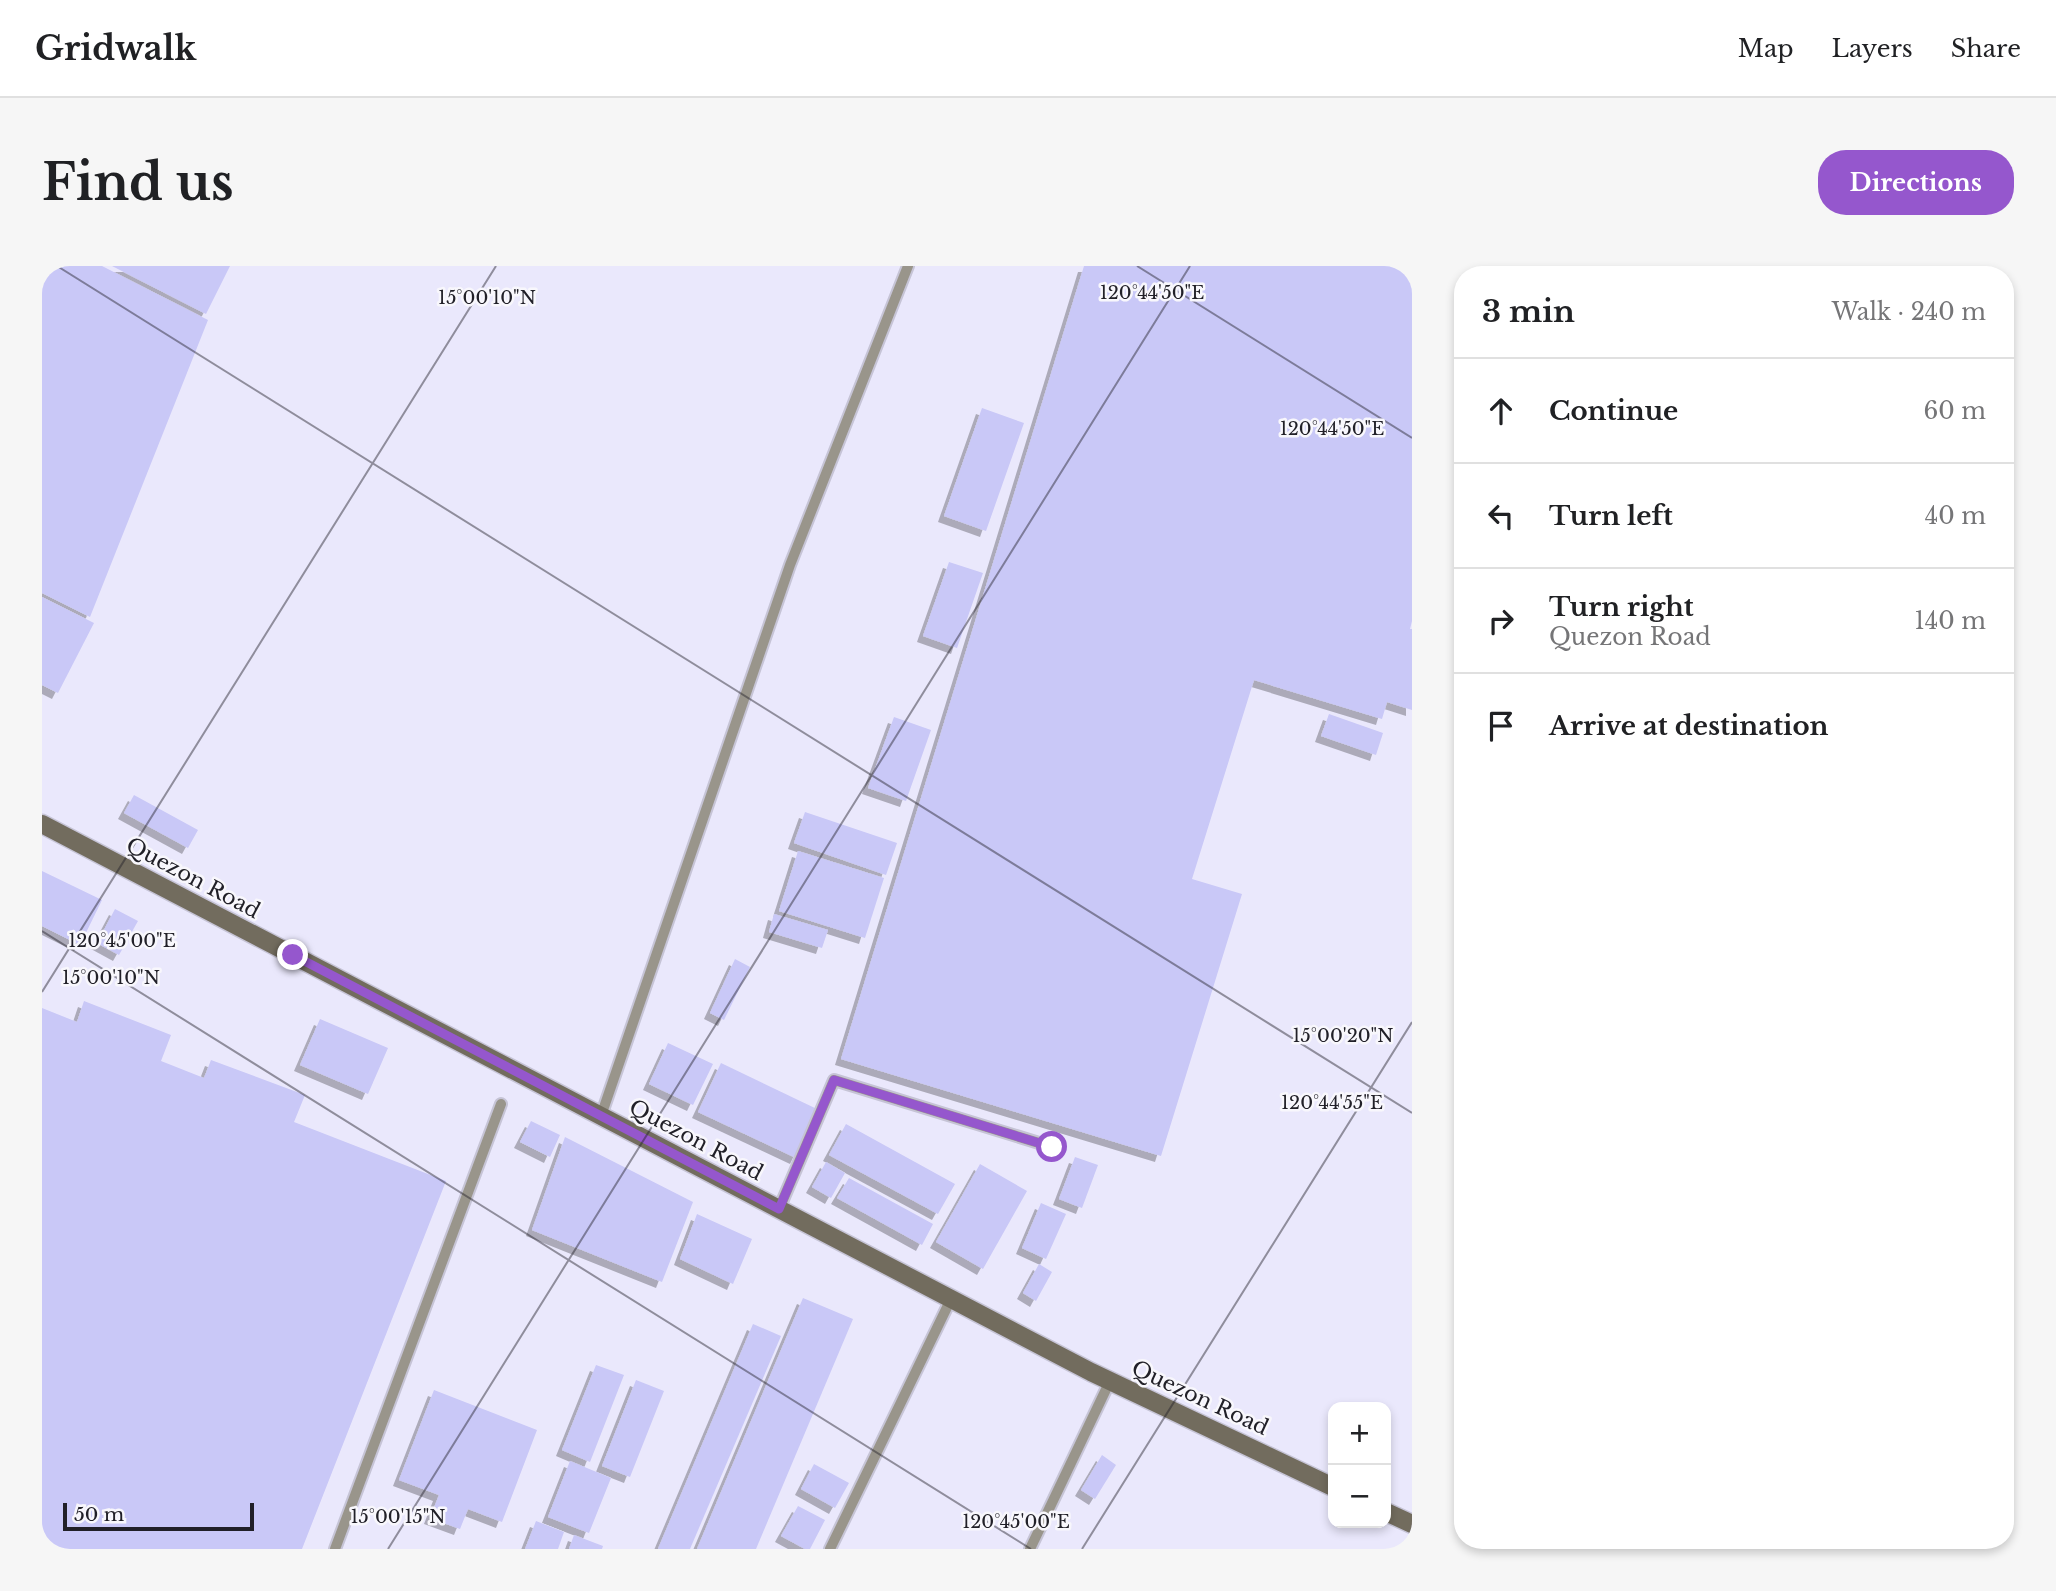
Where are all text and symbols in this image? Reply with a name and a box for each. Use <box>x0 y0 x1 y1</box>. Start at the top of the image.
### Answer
text: Gridwalk <box>35 28 196 69</box>
text: Map <box>1738 34 1794 63</box>
text: Layers <box>1832 34 1913 63</box>
text: Share <box>1951 34 2021 63</box>
button: Directions <box>1818 150 2014 215</box>
text: Find us <box>42 152 234 213</box>
text: 120°44'50"E <box>1100 282 1204 304</box>
text: 15°00'10"N <box>438 287 536 309</box>
text: 3 min <box>1482 293 1575 330</box>
text: Walk · 240 m <box>1832 298 1986 326</box>
icon: ahead <box>1482 392 1520 430</box>
text: Continue <box>1549 395 1678 427</box>
text: 60 m <box>1924 397 1986 425</box>
text: 120°44'50"E <box>1280 418 1384 440</box>
icon: left <box>1482 497 1520 535</box>
text: Turn left <box>1549 500 1673 532</box>
text: 40 m <box>1925 502 1986 530</box>
text: Turn right <box>1549 591 1694 623</box>
icon: right <box>1482 602 1520 640</box>
text: 140 m <box>1915 607 1986 635</box>
text: Quezon Road <box>1549 623 1711 651</box>
icon: arrive <box>1482 707 1520 745</box>
text: Arrive at destination <box>1549 710 1829 742</box>
street label: Quezon Road <box>122 832 264 924</box>
text: 120°45'00"E <box>68 930 176 952</box>
route end <box>277 939 308 970</box>
text: 15°00'10"N <box>62 967 160 989</box>
text: 15°00'20"N <box>1293 1025 1393 1047</box>
text: 120°44'55"E <box>1281 1092 1383 1114</box>
street label: Quezon Road <box>625 1094 767 1186</box>
route start <box>1036 1131 1067 1162</box>
street label: Quezon Road <box>1128 1355 1272 1441</box>
map controls <box>1328 1402 1391 1528</box>
button: + <box>1328 1402 1391 1465</box>
button: − <box>1328 1465 1391 1528</box>
scale bar <box>63 1500 254 1532</box>
text: 50 m <box>74 1503 124 1526</box>
text: 15°00'15"N <box>350 1506 446 1528</box>
text: 120°45'00"E <box>962 1511 1070 1533</box>

